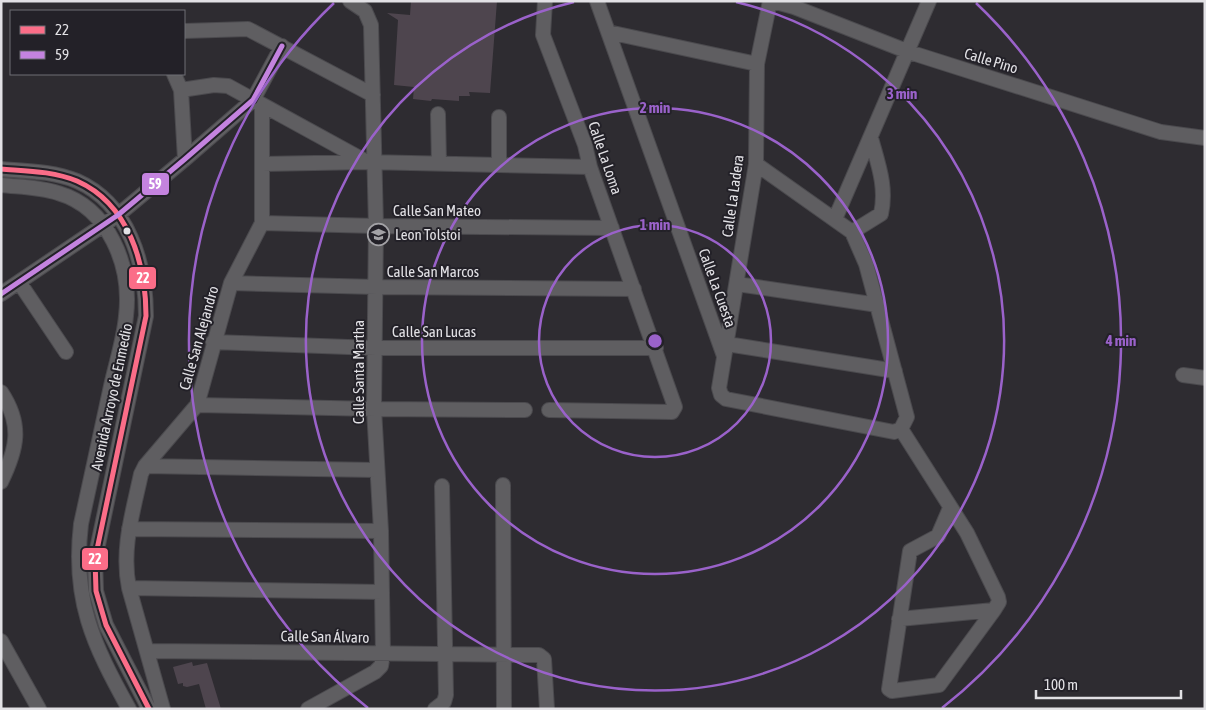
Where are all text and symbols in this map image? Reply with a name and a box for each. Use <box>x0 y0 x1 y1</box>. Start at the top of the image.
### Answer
legend <box>10 10 185 75</box>
text: 22 <box>55 21 69 38</box>
street label: Calle Pino <box>962 44 1020 77</box>
text: 59 <box>55 46 69 63</box>
text: 3 min <box>887 85 917 102</box>
text: 2 min <box>640 99 670 116</box>
street label: Calle La Loma <box>585 119 626 196</box>
street label: Calle La Ladera <box>718 154 747 238</box>
line badge: 59 <box>141 172 170 196</box>
text: 59 <box>148 176 162 192</box>
street label: Calle San Mateo <box>393 202 481 219</box>
text: 1 min <box>640 216 670 233</box>
school or university icon: Leon Tolstoi <box>367 223 391 247</box>
unlabelled marker <box>122 226 132 236</box>
place label: Leon Tolstoi <box>395 226 461 243</box>
street label: Calle La Cuesta <box>695 246 740 330</box>
street label: Calle San Marcos <box>387 263 479 280</box>
line badge: 22 <box>128 266 157 290</box>
text: 22 <box>136 270 150 286</box>
street label: Calle San Alejandro <box>176 284 221 392</box>
street label: Calle Santa Martha <box>350 320 367 424</box>
street label: Avenida Arroyo de Enmedio <box>88 322 135 472</box>
street label: Calle San Lucas <box>392 323 476 340</box>
centre of rings <box>646 332 664 350</box>
text: 4 min <box>1105 332 1136 349</box>
line badge: 22 <box>81 547 109 571</box>
text: 22 <box>88 551 102 567</box>
street label: Calle San Álvaro <box>281 627 369 646</box>
scale bar <box>1036 668 1181 700</box>
text: 100 m <box>1044 676 1078 693</box>

